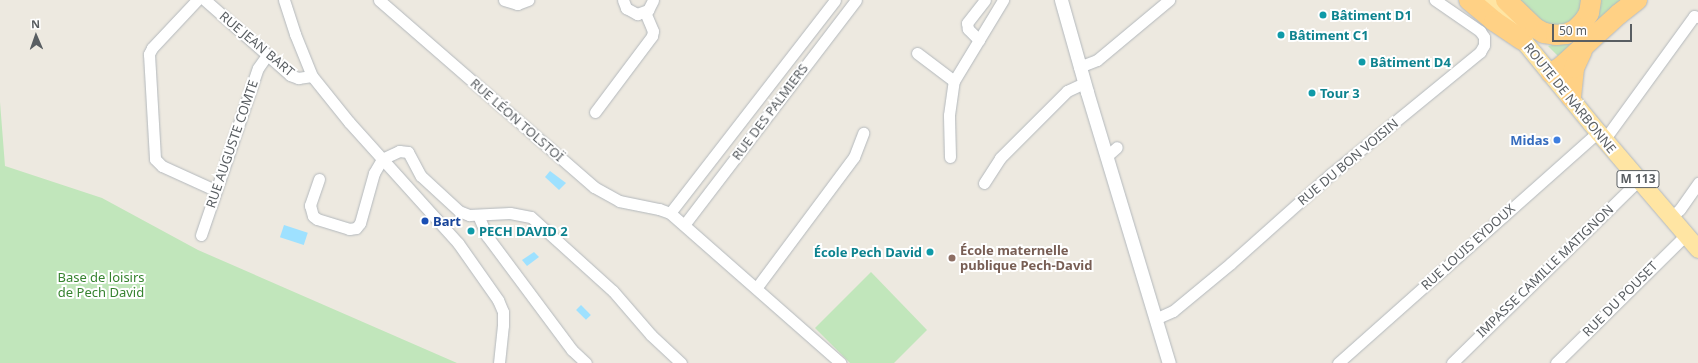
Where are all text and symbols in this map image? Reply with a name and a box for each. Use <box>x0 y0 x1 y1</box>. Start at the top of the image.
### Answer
place label: Bâtiment D1 <box>1331 7 1412 23</box>
street label: RUE JEAN BART <box>217 8 297 80</box>
marker: Bâtiment D1 <box>1318 10 1328 20</box>
north arrow <box>16 16 56 56</box>
text: N <box>31 16 40 31</box>
scale bar <box>1554 16 1634 42</box>
text: 50 m <box>1559 22 1587 39</box>
place label: Bâtiment C1 <box>1289 27 1369 43</box>
marker: Bâtiment C1 <box>1276 30 1286 40</box>
street label: ROUTE DE NARBONNE <box>1521 40 1619 156</box>
place label: Bâtiment D4 <box>1370 54 1451 70</box>
marker: Bâtiment D4 <box>1357 57 1367 67</box>
street label: RUE DES PALMIERS <box>729 61 811 163</box>
street label: RUE LÉON TOLSTOÏ <box>467 75 567 165</box>
street label: RUE AUGUSTE COMTE <box>203 78 261 210</box>
place label: Tour 3 <box>1320 85 1360 101</box>
marker: Tour 3 <box>1307 88 1317 98</box>
street label: RUE DU BON VOISIN <box>1295 116 1401 208</box>
place label: Midas <box>1510 132 1549 148</box>
marker: Midas <box>1552 135 1562 145</box>
road number: M 113 <box>1616 169 1660 189</box>
street label: RUE LOUIS EYDOUX <box>1418 201 1518 293</box>
street label: IMPASSE CAMILLE MATIGNON <box>1473 202 1617 340</box>
place label: Bart <box>433 213 461 229</box>
marker: Bart <box>420 216 430 226</box>
place label: PECH DAVID 2 <box>479 223 568 239</box>
marker: PECH DAVID 2 <box>466 226 476 236</box>
place label: École maternelle publique Pech-David <box>960 243 1092 274</box>
place label: École Pech David <box>814 244 922 260</box>
marker: École Pech David <box>925 247 935 257</box>
marker: École maternelle publique Pech-David <box>947 253 957 263</box>
street label: RUE DU POUSET <box>1579 258 1661 340</box>
park label: Base de loisirs de Pech David <box>57 270 145 301</box>

